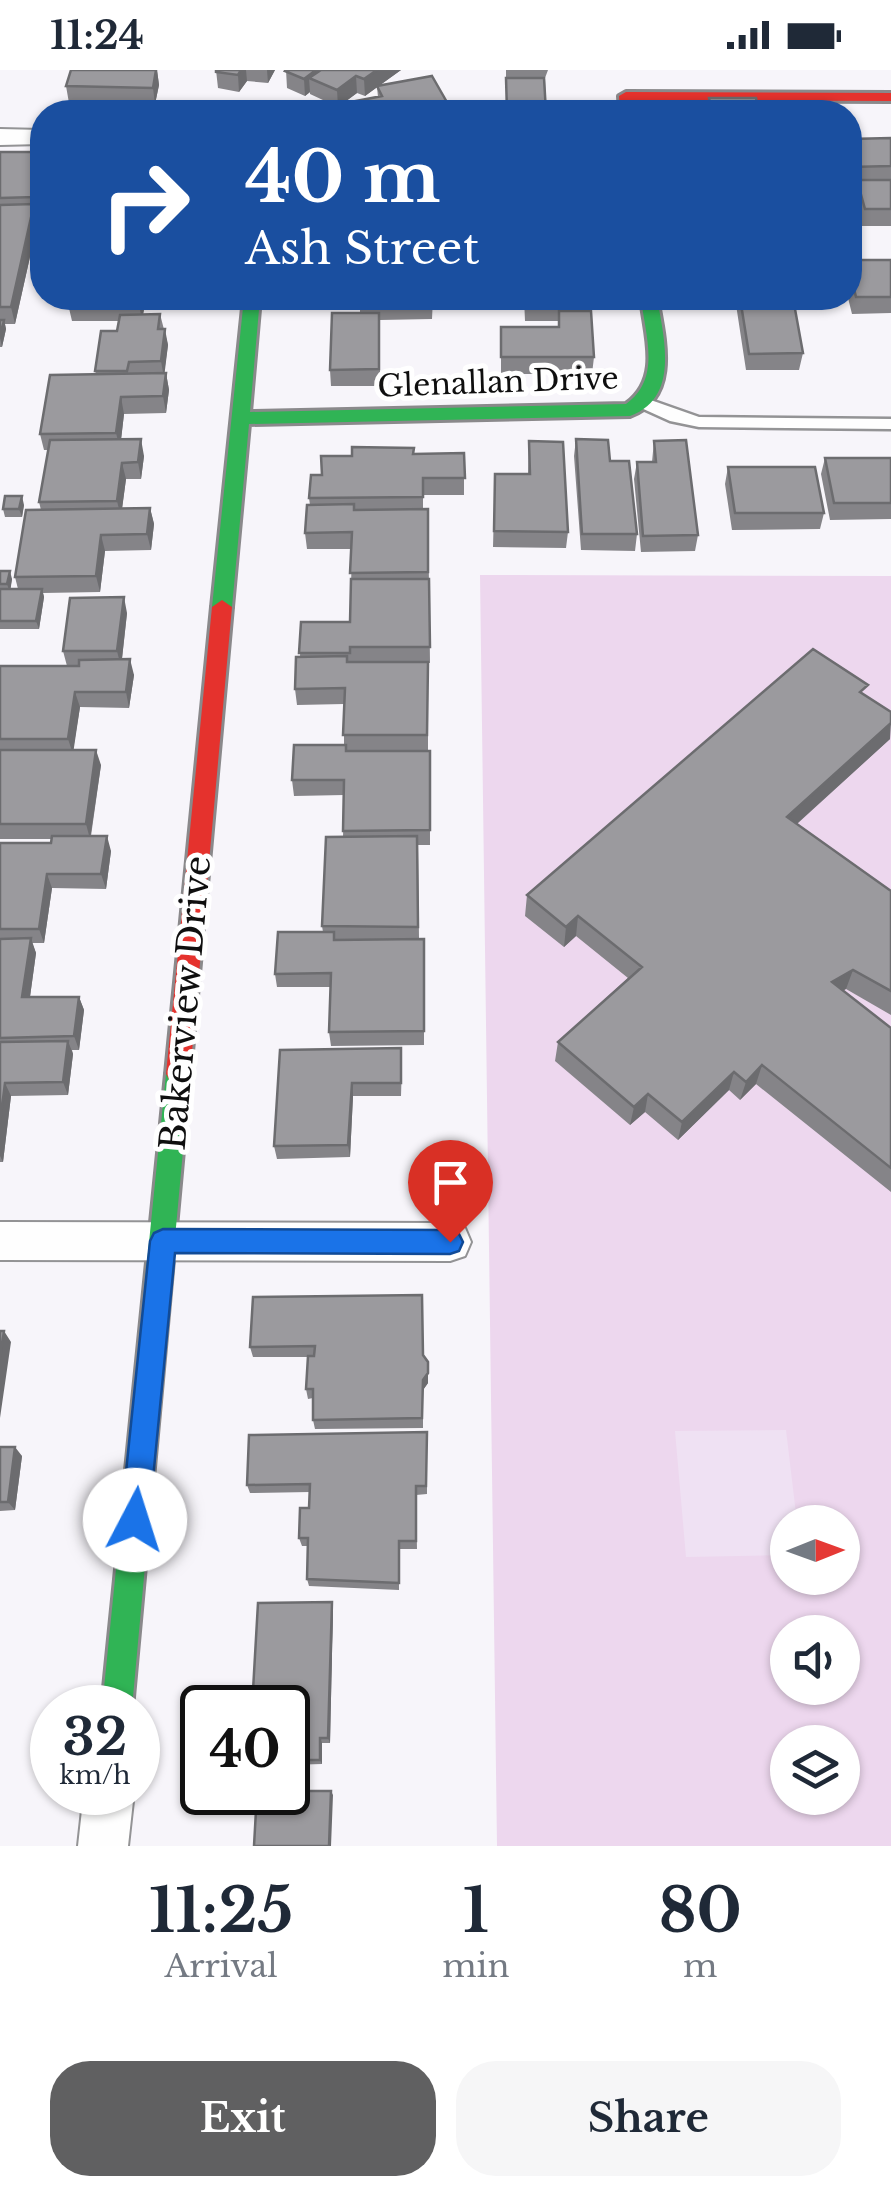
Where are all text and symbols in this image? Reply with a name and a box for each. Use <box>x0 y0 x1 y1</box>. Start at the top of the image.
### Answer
text: 11:24 <box>50 12 144 59</box>
text: 40 m <box>245 134 440 221</box>
icon: right <box>80 140 210 270</box>
text: Ash Street <box>245 220 479 276</box>
street label: Glenallan Drive <box>377 359 619 405</box>
street label: Bakerview Drive <box>151 854 219 1152</box>
pin <box>408 1140 493 1243</box>
icon: arrive <box>423 1155 478 1210</box>
position arrow <box>83 1468 187 1572</box>
north arrow <box>770 1505 860 1595</box>
map controls <box>770 1505 860 1815</box>
button: sound <box>770 1615 860 1705</box>
speed limit sign: 40 <box>180 1685 310 1815</box>
text: 32 <box>63 1706 127 1769</box>
button: layers <box>770 1725 860 1815</box>
text: km/h <box>60 1760 130 1791</box>
text: 11:25 <box>149 1874 293 1948</box>
text: 1 <box>463 1874 489 1948</box>
text: 80 <box>659 1874 742 1948</box>
text: Arrival <box>164 1946 278 1986</box>
text: min <box>442 1946 509 1986</box>
text: m <box>683 1946 717 1986</box>
button: Exit <box>50 2061 436 2176</box>
button: Share <box>456 2061 841 2176</box>

